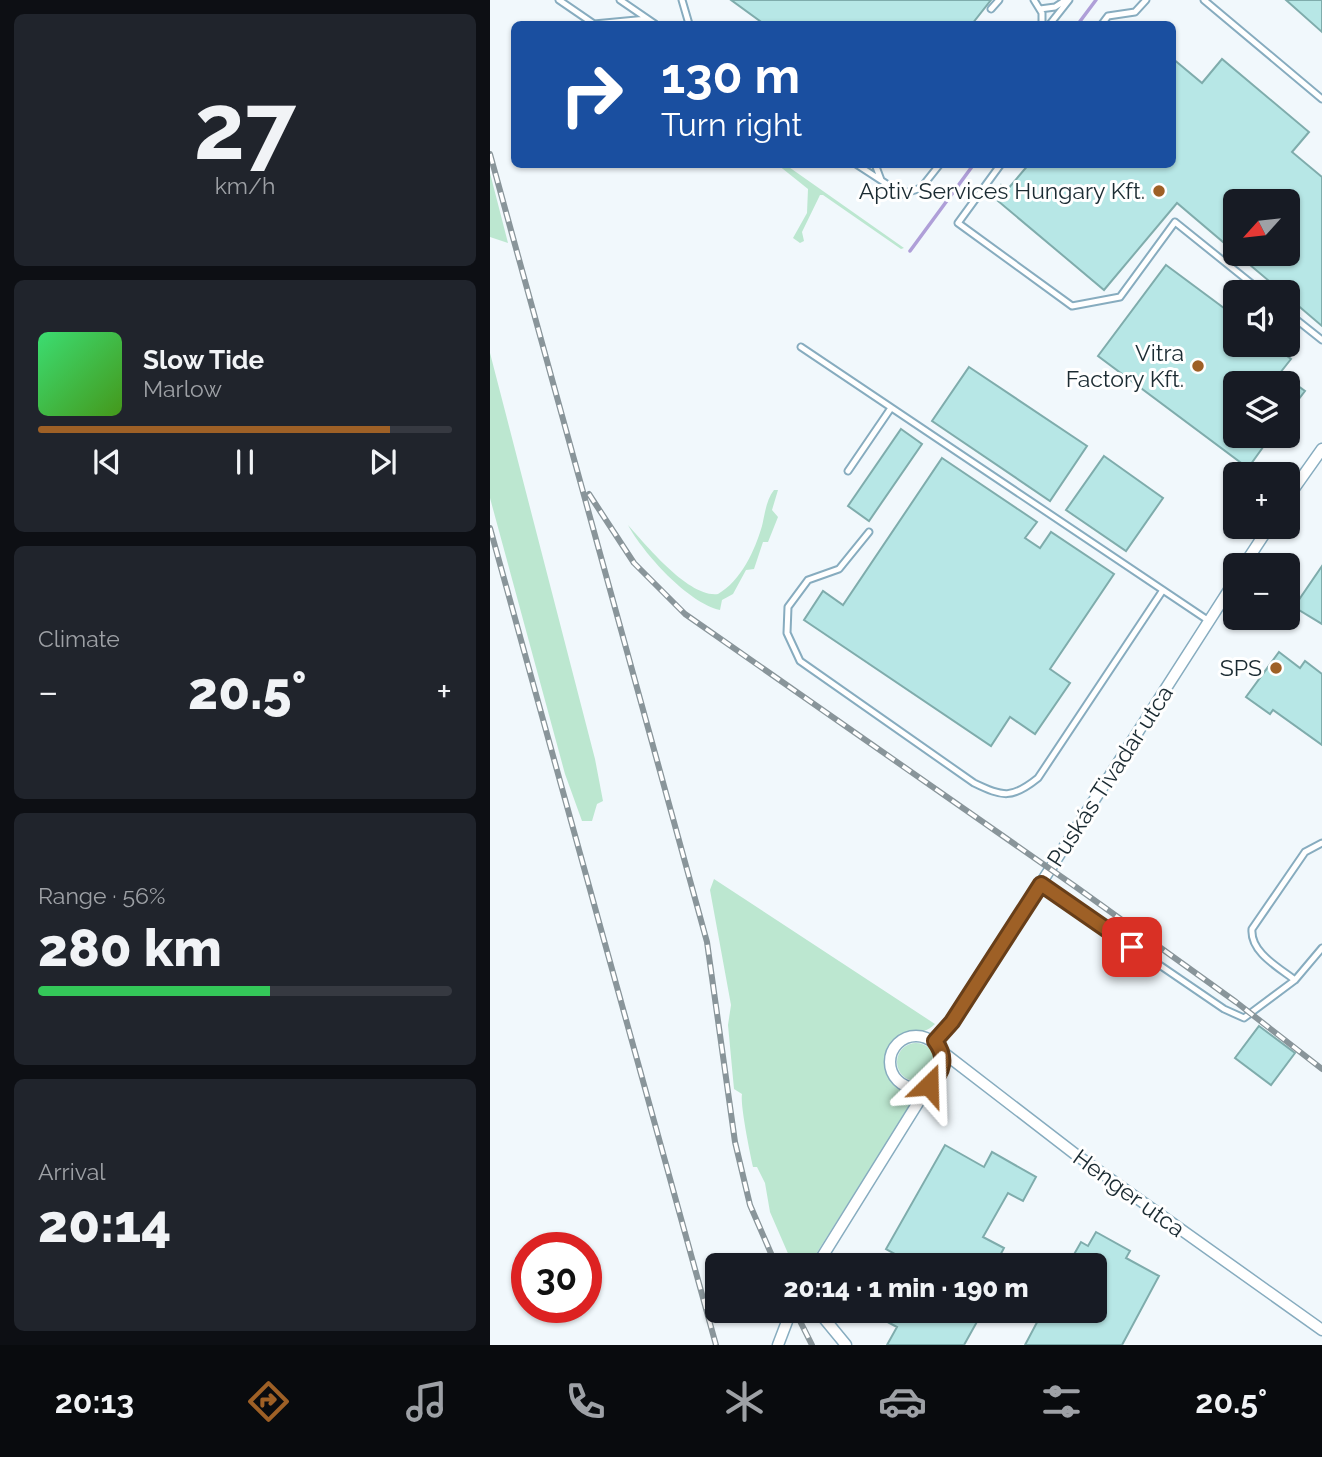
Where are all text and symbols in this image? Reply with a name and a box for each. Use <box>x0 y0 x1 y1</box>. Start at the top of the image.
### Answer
text: 130 m <box>661 47 800 104</box>
icon: right <box>546 49 637 140</box>
text: 27 <box>194 73 296 180</box>
text: Turn right <box>661 106 802 143</box>
text: km/h <box>215 172 275 199</box>
place label: Aptiv Services Hungary Kft. <box>859 177 1145 204</box>
marker: Aptiv Services Hungary Kft. <box>1151 183 1167 199</box>
north arrow <box>1223 189 1300 266</box>
map controls <box>1223 189 1300 630</box>
button: sound <box>1223 280 1300 357</box>
place label: Vitra Factory Kft. <box>1066 339 1184 392</box>
text: Slow Tide <box>143 345 264 375</box>
marker: Vitra Factory Kft. <box>1190 358 1206 374</box>
button: layers <box>1223 371 1300 448</box>
text: Marlow <box>143 375 222 402</box>
icon: previous <box>88 443 126 481</box>
icon: pause <box>226 443 264 481</box>
icon: next <box>364 443 402 481</box>
button: + <box>1223 462 1300 539</box>
button: − <box>1223 553 1300 630</box>
text: Climate <box>38 625 120 652</box>
place label: SPS <box>1220 654 1262 681</box>
text: 20.5° <box>188 660 307 721</box>
marker: SPS <box>1268 660 1284 676</box>
text: − <box>38 669 58 714</box>
text: + <box>436 669 452 714</box>
street label: Puskás Tivadar utca <box>1041 680 1178 871</box>
text: Range · 56% <box>38 882 165 909</box>
text: 280 km <box>38 917 222 978</box>
pin <box>1102 917 1162 977</box>
icon: arrive <box>1113 928 1151 966</box>
position arrow <box>892 1048 966 1122</box>
street label: Henger utca <box>1068 1143 1190 1242</box>
text: Arrival <box>38 1158 105 1185</box>
text: 20:14 <box>38 1193 171 1254</box>
speed limit sign: 30 <box>511 1232 602 1323</box>
text: 20:14 · 1 min · 190 m <box>783 1273 1029 1303</box>
icon: directions <box>244 1377 293 1426</box>
icon: music <box>402 1377 451 1426</box>
icon: phone <box>561 1377 610 1426</box>
icon: climate <box>720 1377 769 1426</box>
icon: car <box>878 1377 927 1426</box>
icon: filters <box>1037 1377 1086 1426</box>
text: 20:13 <box>55 1383 134 1420</box>
text: 20.5° <box>1195 1383 1267 1420</box>

